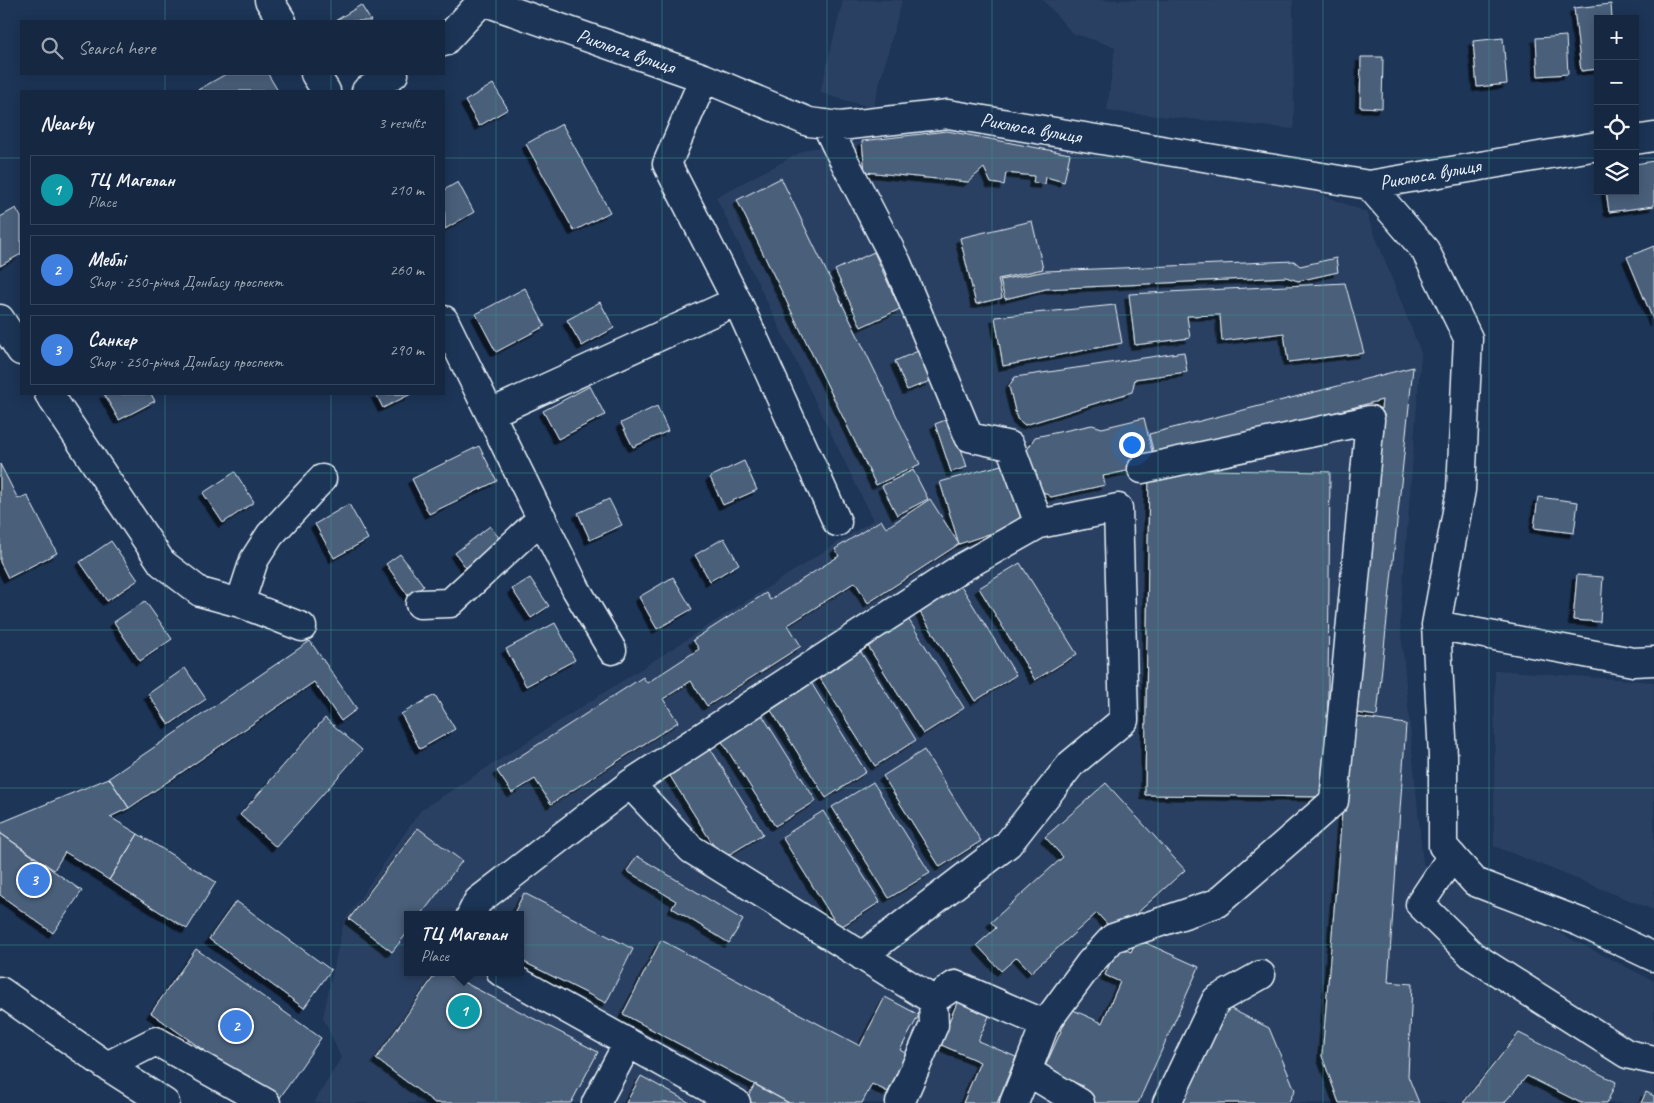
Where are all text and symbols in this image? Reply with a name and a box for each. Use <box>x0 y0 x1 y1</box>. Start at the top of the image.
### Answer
map controls <box>1594 15 1639 195</box>
button: + <box>1594 15 1639 60</box>
search box <box>20 20 445 75</box>
street label: Риклюса вулиця <box>574 23 680 80</box>
icon: search <box>38 34 66 62</box>
text: Search here <box>78 36 155 60</box>
button: − <box>1594 60 1639 105</box>
button: locate <box>1594 105 1639 150</box>
street label: Риклюса вулиця <box>979 107 1086 150</box>
text: Nearby <box>40 110 93 136</box>
text: 3 results <box>378 113 425 133</box>
button: layers <box>1594 150 1639 195</box>
street label: Риклюса вулиця <box>1378 152 1485 195</box>
text: ТЦ Магелан <box>88 168 175 192</box>
text: 1 <box>53 180 61 200</box>
text: 210 m <box>390 180 424 200</box>
text: Place <box>88 192 116 212</box>
text: Меблі <box>88 248 125 272</box>
text: 2 <box>53 260 61 280</box>
text: 260 m <box>390 260 424 280</box>
text: Shop · 250-річчя Донбасу проспект <box>88 272 283 292</box>
text: Санкер <box>88 328 137 352</box>
text: 3 <box>53 340 61 360</box>
text: 290 m <box>390 340 424 360</box>
text: Shop · 250-річчя Донбасу проспект <box>88 352 283 372</box>
your location <box>1119 432 1145 458</box>
pin: 3 <box>18 861 50 899</box>
popup <box>404 911 524 976</box>
text: ТЦ Магелан <box>421 922 507 946</box>
text: Place <box>421 946 449 966</box>
pin: 1 <box>448 992 480 1030</box>
pin: 2 <box>220 1007 252 1045</box>

